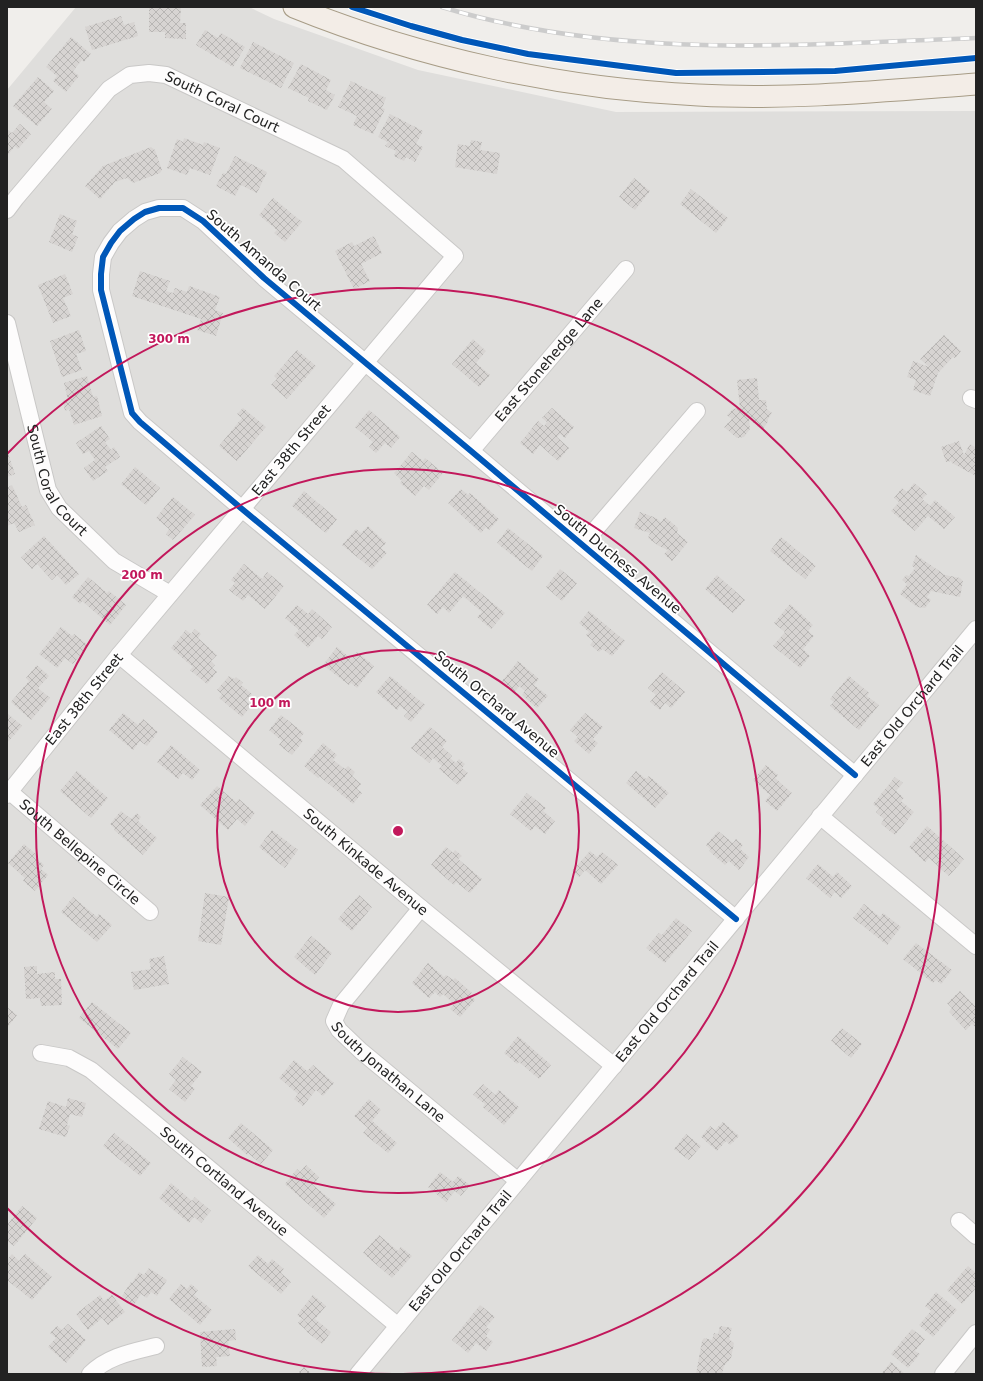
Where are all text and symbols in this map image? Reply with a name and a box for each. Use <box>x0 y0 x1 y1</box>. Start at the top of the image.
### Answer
street label: South Coral Court <box>162 68 282 136</box>
street label: South Amanda Court <box>204 206 325 314</box>
street label: East Stonehedge Lane <box>492 295 606 425</box>
text: 300 m <box>148 332 190 346</box>
street label: East 38th Street <box>248 401 334 499</box>
street label: South Coral Court <box>24 423 91 539</box>
street label: South Duchess Avenue <box>551 501 685 617</box>
text: 200 m <box>121 568 163 582</box>
street label: East Old Orchard Trail <box>857 642 967 770</box>
street label: South Orchard Avenue <box>431 647 563 761</box>
street label: East 38th Street <box>42 649 126 748</box>
text: 100 m <box>249 696 291 710</box>
street label: South Bellepine Circle <box>16 796 143 908</box>
street label: South Kinkade Avenue <box>300 805 431 919</box>
centre of rings <box>391 824 405 838</box>
street label: East Old Orchard Trail <box>612 938 722 1065</box>
street label: South Jonathan Lane <box>328 1019 448 1125</box>
street label: South Cortland Avenue <box>157 1123 291 1239</box>
street label: East Old Orchard Trail <box>405 1187 515 1315</box>

